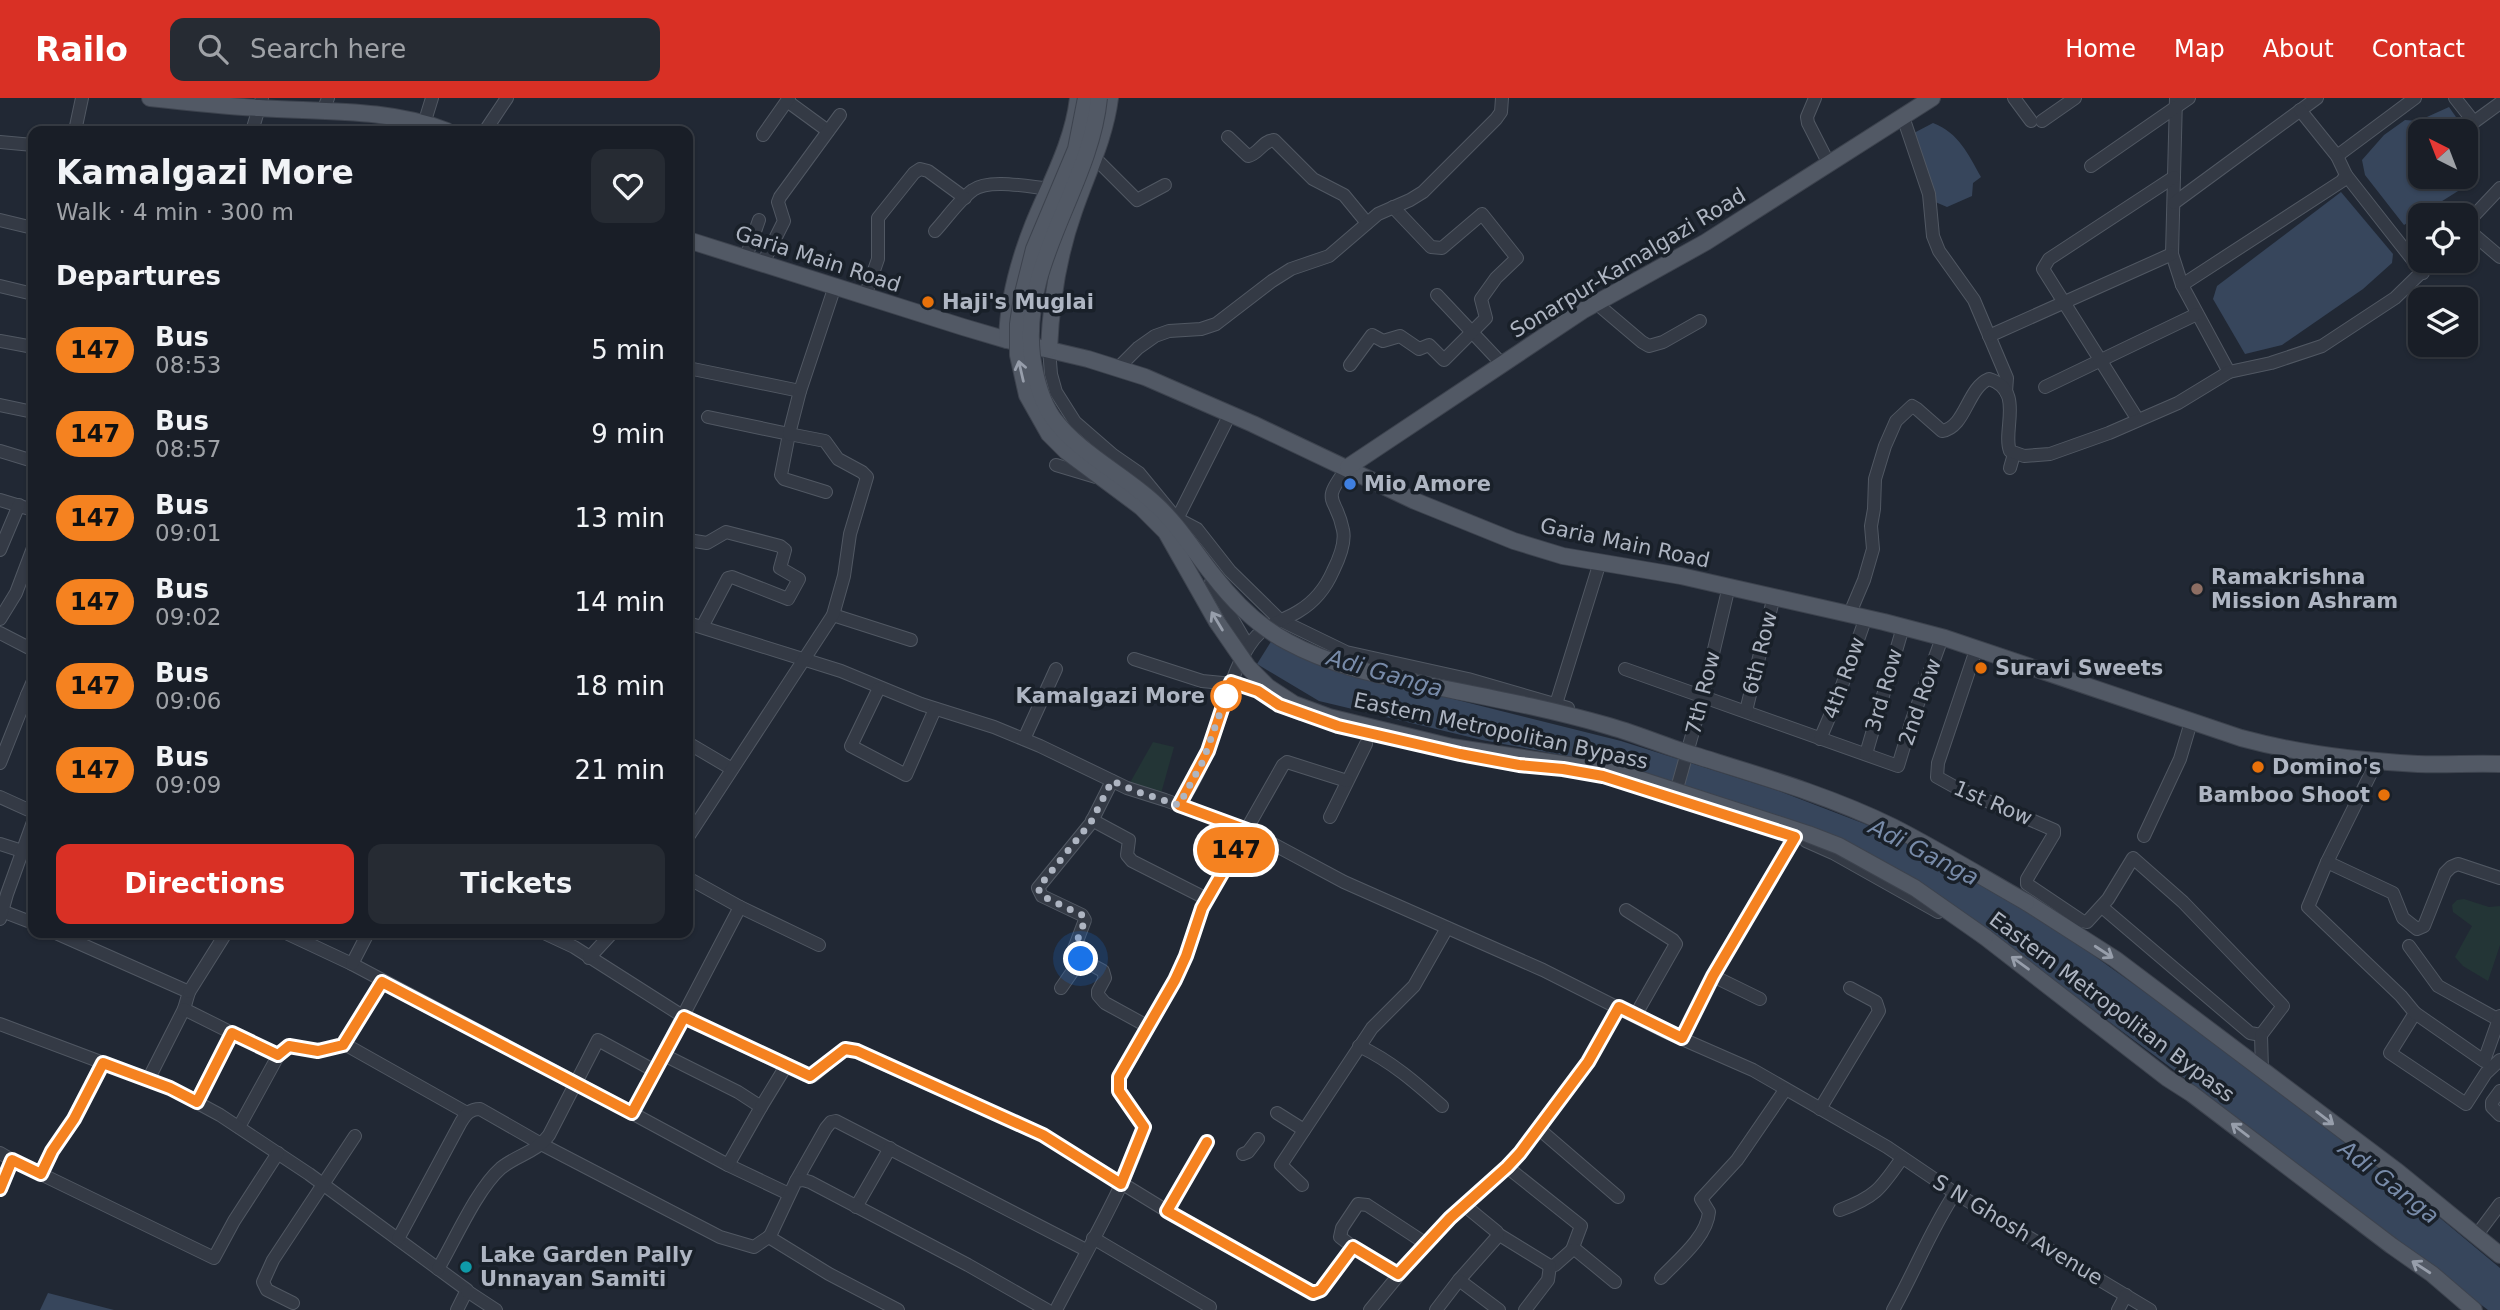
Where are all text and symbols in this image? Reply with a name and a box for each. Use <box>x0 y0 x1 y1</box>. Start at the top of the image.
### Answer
search box <box>170 18 660 81</box>
text: Railo <box>35 30 128 69</box>
icon: search <box>194 30 232 68</box>
text: Search here <box>250 34 406 64</box>
text: Home <box>2065 35 2136 63</box>
text: Map <box>2174 35 2225 63</box>
text: About <box>2263 35 2334 63</box>
text: Contact <box>2372 35 2465 63</box>
north arrow <box>2408 119 2478 189</box>
map controls <box>2408 119 2478 357</box>
button: heart <box>591 149 665 223</box>
text: Kamalgazi More <box>56 153 354 192</box>
street label: Sonarpur-Kamalgazi Road <box>1506 183 1750 343</box>
text: Walk · 4 min · 300 m <box>56 199 294 225</box>
button: locate <box>2408 203 2478 273</box>
street label: Garia Main Road <box>732 221 904 297</box>
text: Departures <box>56 261 221 291</box>
button: layers <box>2408 287 2478 357</box>
place label: Haji's Muglai <box>942 290 1094 314</box>
marker: Haji's Muglai <box>920 294 936 310</box>
text: Bus <box>155 322 209 352</box>
text: 5 min <box>591 335 665 365</box>
text: 147 <box>70 336 120 364</box>
text: 08:53 <box>155 352 221 378</box>
one-way arrow <box>1014 360 1028 383</box>
text: Bus <box>155 406 209 436</box>
text: 9 min <box>591 419 665 449</box>
text: 147 <box>70 420 120 448</box>
text: 08:57 <box>155 436 221 462</box>
place label: Mio Amore <box>1364 472 1491 496</box>
marker: Mio Amore <box>1342 476 1358 492</box>
text: Bus <box>155 490 209 520</box>
text: 13 min <box>575 503 665 533</box>
text: 147 <box>70 504 120 532</box>
street label: Garia Main Road <box>1538 513 1712 573</box>
text: 09:01 <box>155 520 221 546</box>
place label: Ramakrishna Mission Ashram <box>2211 565 2398 613</box>
text: Bus <box>155 574 209 604</box>
marker: Ramakrishna Mission Ashram <box>2189 581 2205 597</box>
text: 14 min <box>575 587 665 617</box>
text: 147 <box>70 588 120 616</box>
text: 09:02 <box>155 604 221 630</box>
street label: 6th Row <box>1738 609 1782 697</box>
one-way arrow <box>1210 611 1224 631</box>
street label: 4th Row <box>1818 634 1870 722</box>
water label: Adi Ganga <box>1322 644 1446 702</box>
street label: 3rd Row <box>1861 646 1907 734</box>
street label: 7th Row <box>1681 649 1725 737</box>
street label: 2nd Row <box>1894 655 1946 749</box>
place label: Suravi Sweets <box>1995 656 2163 680</box>
text: Bus <box>155 658 209 688</box>
marker: Suravi Sweets <box>1973 660 1989 676</box>
text: 18 min <box>575 671 665 701</box>
text: 147 <box>70 672 120 700</box>
marker: Kamalgazi More <box>1211 681 1241 711</box>
place label: Kamalgazi More <box>1015 684 1205 708</box>
text: 09:06 <box>155 688 221 714</box>
street label: Eastern Metropolitan Bypass <box>1351 688 1651 774</box>
text: Bus <box>155 742 209 772</box>
text: 21 min <box>575 755 665 785</box>
place label: Domino's <box>2272 755 2381 779</box>
text: 147 <box>70 756 120 784</box>
marker: Domino's <box>2250 759 2266 775</box>
text: 09:09 <box>155 772 221 798</box>
street label: 1st Row <box>1950 776 2036 830</box>
place label: Bamboo Shoot <box>2198 783 2370 807</box>
marker: Bamboo Shoot <box>2376 787 2392 803</box>
water label: Adi Ganga <box>1863 812 1983 891</box>
line badge: 147 <box>1196 827 1276 873</box>
text: 147 <box>1211 836 1261 864</box>
button: Directions <box>56 844 354 924</box>
button: Tickets <box>368 844 665 924</box>
street label: Eastern Metropolitan Bypass <box>1985 907 2239 1107</box>
your location <box>1063 941 1098 976</box>
one-way arrow <box>2094 944 2113 959</box>
one-way arrow <box>2011 956 2030 970</box>
one-way arrow <box>2316 1110 2334 1125</box>
one-way arrow <box>2231 1123 2249 1138</box>
water label: Adi Ganga <box>2332 1134 2444 1229</box>
street label: S N Ghosh Avenue <box>1929 1170 2107 1290</box>
place label: Lake Garden Pally Unnayan Samiti <box>480 1243 693 1291</box>
marker: Lake Garden Pally Unnayan Samiti <box>458 1259 474 1275</box>
one-way arrow <box>2412 1260 2432 1274</box>

